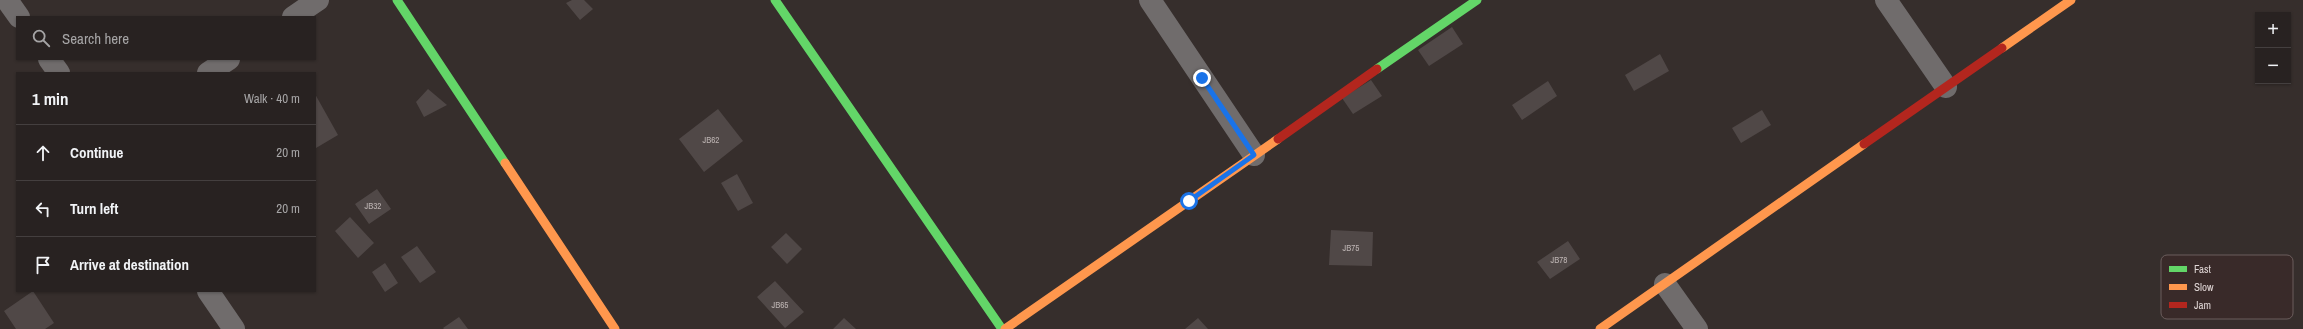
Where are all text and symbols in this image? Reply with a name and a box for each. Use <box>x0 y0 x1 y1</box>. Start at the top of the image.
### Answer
map controls <box>2255 12 2291 84</box>
button: + <box>2255 12 2291 48</box>
search box <box>16 16 316 60</box>
icon: search <box>30 27 52 49</box>
text: Search here <box>62 28 129 49</box>
button: − <box>2255 48 2291 84</box>
route end <box>1193 69 1211 87</box>
text: 1 min <box>32 87 68 110</box>
text: Walk · 40 m <box>244 90 300 107</box>
house number: JB62 <box>703 134 719 146</box>
icon: ahead <box>32 142 54 164</box>
text: Continue <box>70 142 123 163</box>
text: 20 m <box>276 144 300 161</box>
route start <box>1180 192 1198 210</box>
icon: left <box>32 198 54 220</box>
text: Turn left <box>70 198 118 219</box>
text: 20 m <box>276 200 300 217</box>
house number: JB32 <box>365 200 381 212</box>
house number: JB75 <box>1343 242 1359 254</box>
icon: arrive <box>32 254 54 276</box>
text: Arrive at destination <box>70 254 189 275</box>
house number: JB78 <box>1551 254 1567 266</box>
legend <box>2161 255 2293 319</box>
text: Fast <box>2194 262 2212 276</box>
text: Slow <box>2194 280 2214 294</box>
text: Jam <box>2194 298 2211 312</box>
house number: JB65 <box>772 299 788 311</box>

